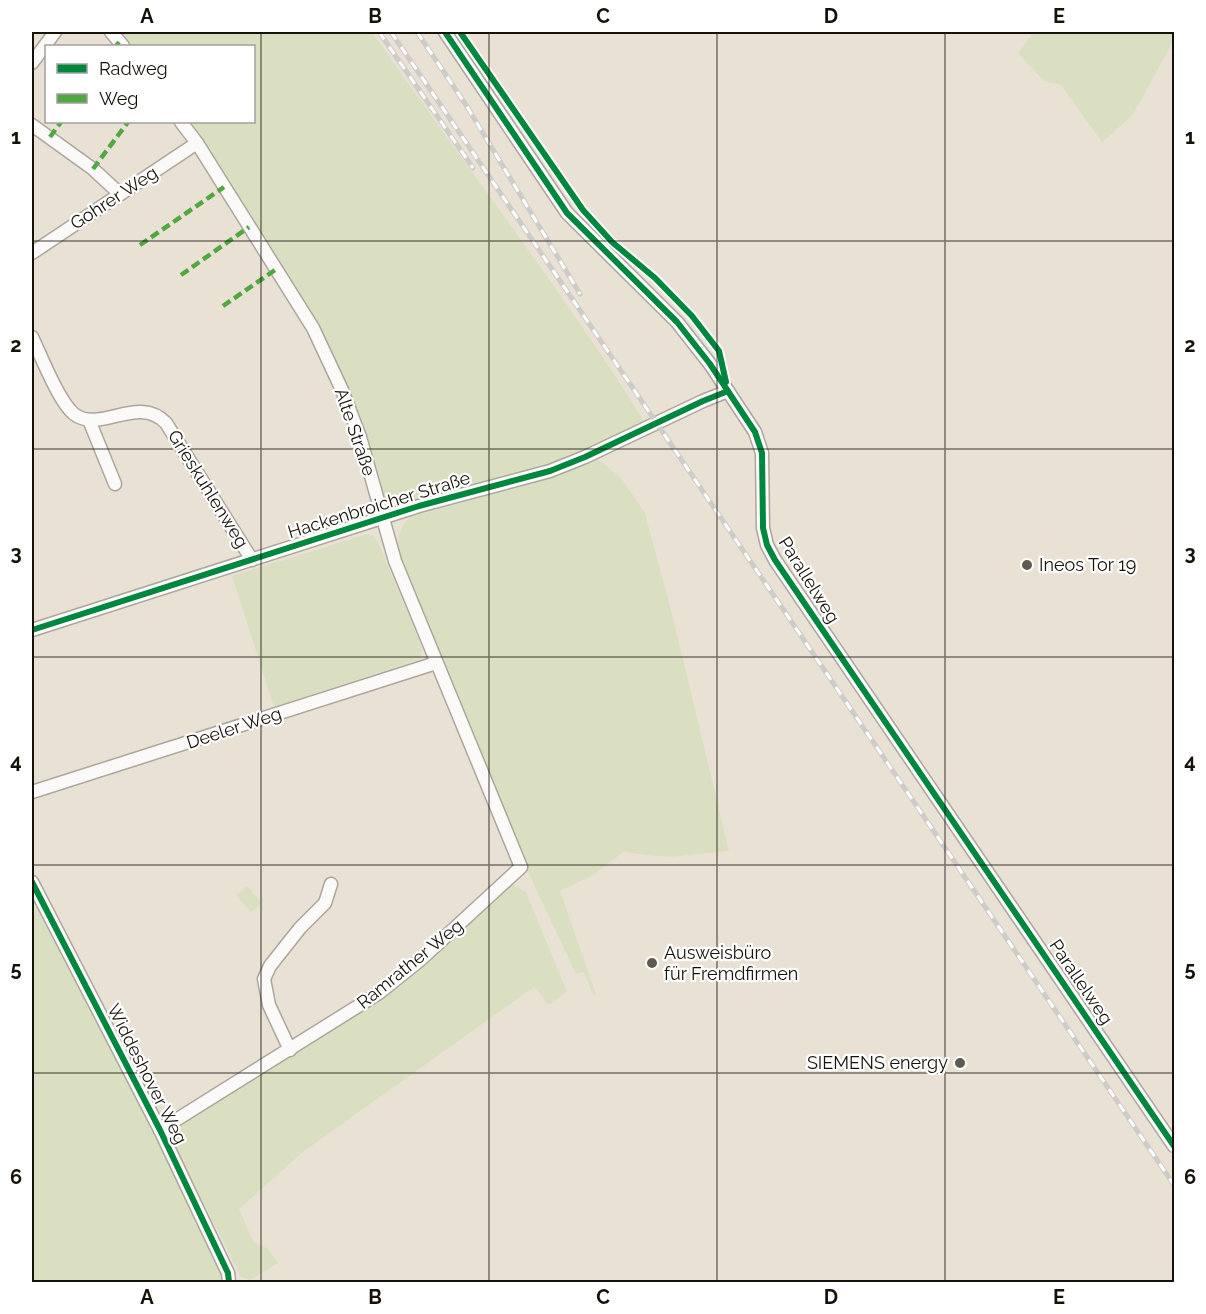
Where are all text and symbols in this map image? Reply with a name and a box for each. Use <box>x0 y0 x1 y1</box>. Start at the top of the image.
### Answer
text: A <box>140 4 154 28</box>
text: B <box>368 4 382 28</box>
text: C <box>596 4 610 28</box>
text: D <box>824 4 838 28</box>
text: E <box>1053 4 1065 28</box>
legend <box>45 45 255 123</box>
text: Radweg <box>99 58 168 79</box>
text: Weg <box>99 88 138 109</box>
text: 1 <box>11 125 21 149</box>
text: 1 <box>1185 125 1195 149</box>
street label: Gohrer Weg <box>66 162 161 234</box>
text: 2 <box>10 333 22 357</box>
text: 2 <box>1184 333 1196 357</box>
street label: Alte Straße <box>331 385 380 479</box>
street label: Grieskuhlenweg <box>164 426 253 551</box>
street label: Hackenbroicher Straße <box>285 467 473 542</box>
street label: Parallelweg <box>775 533 844 627</box>
text: 3 <box>10 541 22 565</box>
text: 3 <box>1184 541 1196 565</box>
place label: Ineos Tor 19 <box>1039 554 1136 575</box>
marker: Ineos Tor 19 <box>1020 558 1034 572</box>
street label: Deeler Weg <box>184 702 284 753</box>
text: 4 <box>10 749 22 773</box>
text: 4 <box>1184 749 1196 773</box>
street label: Ramrather Weg <box>352 914 467 1013</box>
street label: Parallelweg <box>1045 935 1118 1028</box>
place label: Ausweisbüro für Fremdfirmen <box>664 942 798 984</box>
marker: Ausweisbüro für Fremdfirmen <box>645 956 659 970</box>
text: 5 <box>10 957 22 981</box>
text: 5 <box>1184 957 1196 981</box>
street label: Widdeshover Weg <box>103 1000 192 1147</box>
place label: SIEMENS energy <box>807 1052 948 1073</box>
marker: SIEMENS energy <box>953 1056 967 1070</box>
text: 6 <box>10 1165 22 1189</box>
text: 6 <box>1184 1165 1196 1189</box>
text: A <box>140 1285 154 1309</box>
text: B <box>368 1285 382 1309</box>
text: C <box>596 1285 610 1309</box>
text: D <box>824 1285 838 1309</box>
text: E <box>1053 1285 1065 1309</box>

